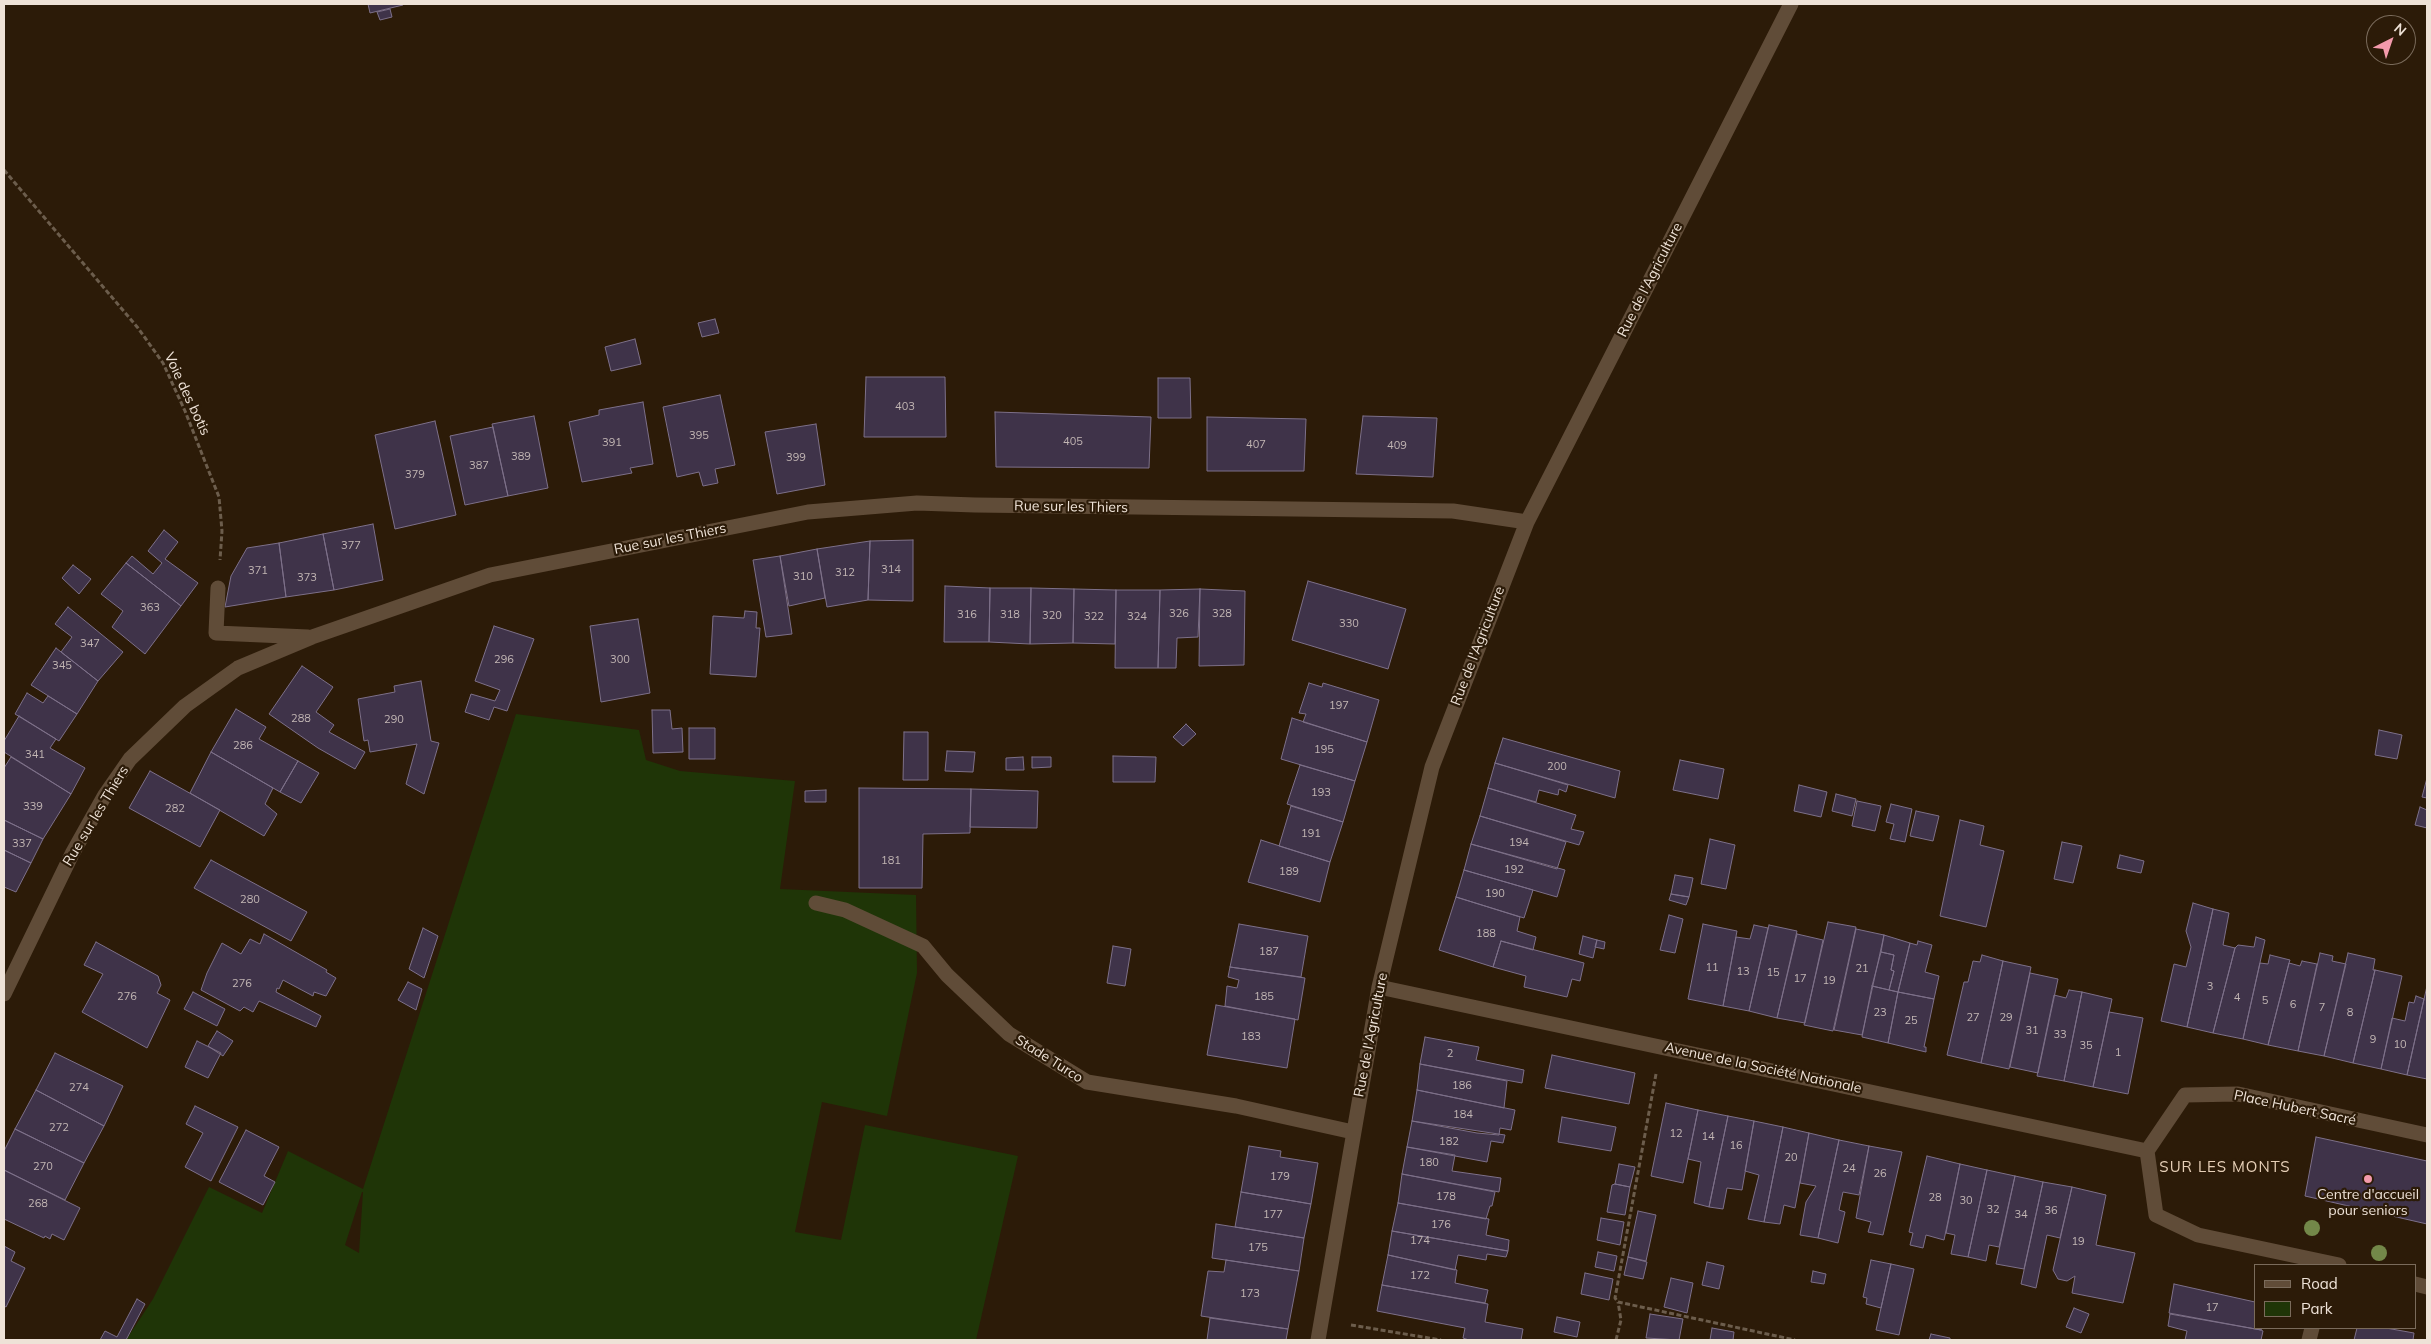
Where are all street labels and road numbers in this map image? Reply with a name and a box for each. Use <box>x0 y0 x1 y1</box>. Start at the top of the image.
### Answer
street label: Rue de l'Agriculture <box>1614 220 1686 340</box>
street label: Voie des botis <box>160 350 214 438</box>
street label: Rue sur les Thiers <box>1014 498 1128 516</box>
street label: Rue sur les Thiers <box>612 520 728 558</box>
street label: Rue de l'Agriculture <box>1448 584 1508 708</box>
street label: Rue sur les Thiers <box>59 763 133 869</box>
street label: Rue de l'Agriculture <box>1351 971 1391 1099</box>
street label: Stade Turco <box>1012 1031 1086 1087</box>
street label: Avenue de la Société Nationale <box>1663 1039 1863 1097</box>
street label: Place Hubert Sacré <box>2232 1087 2358 1129</box>

